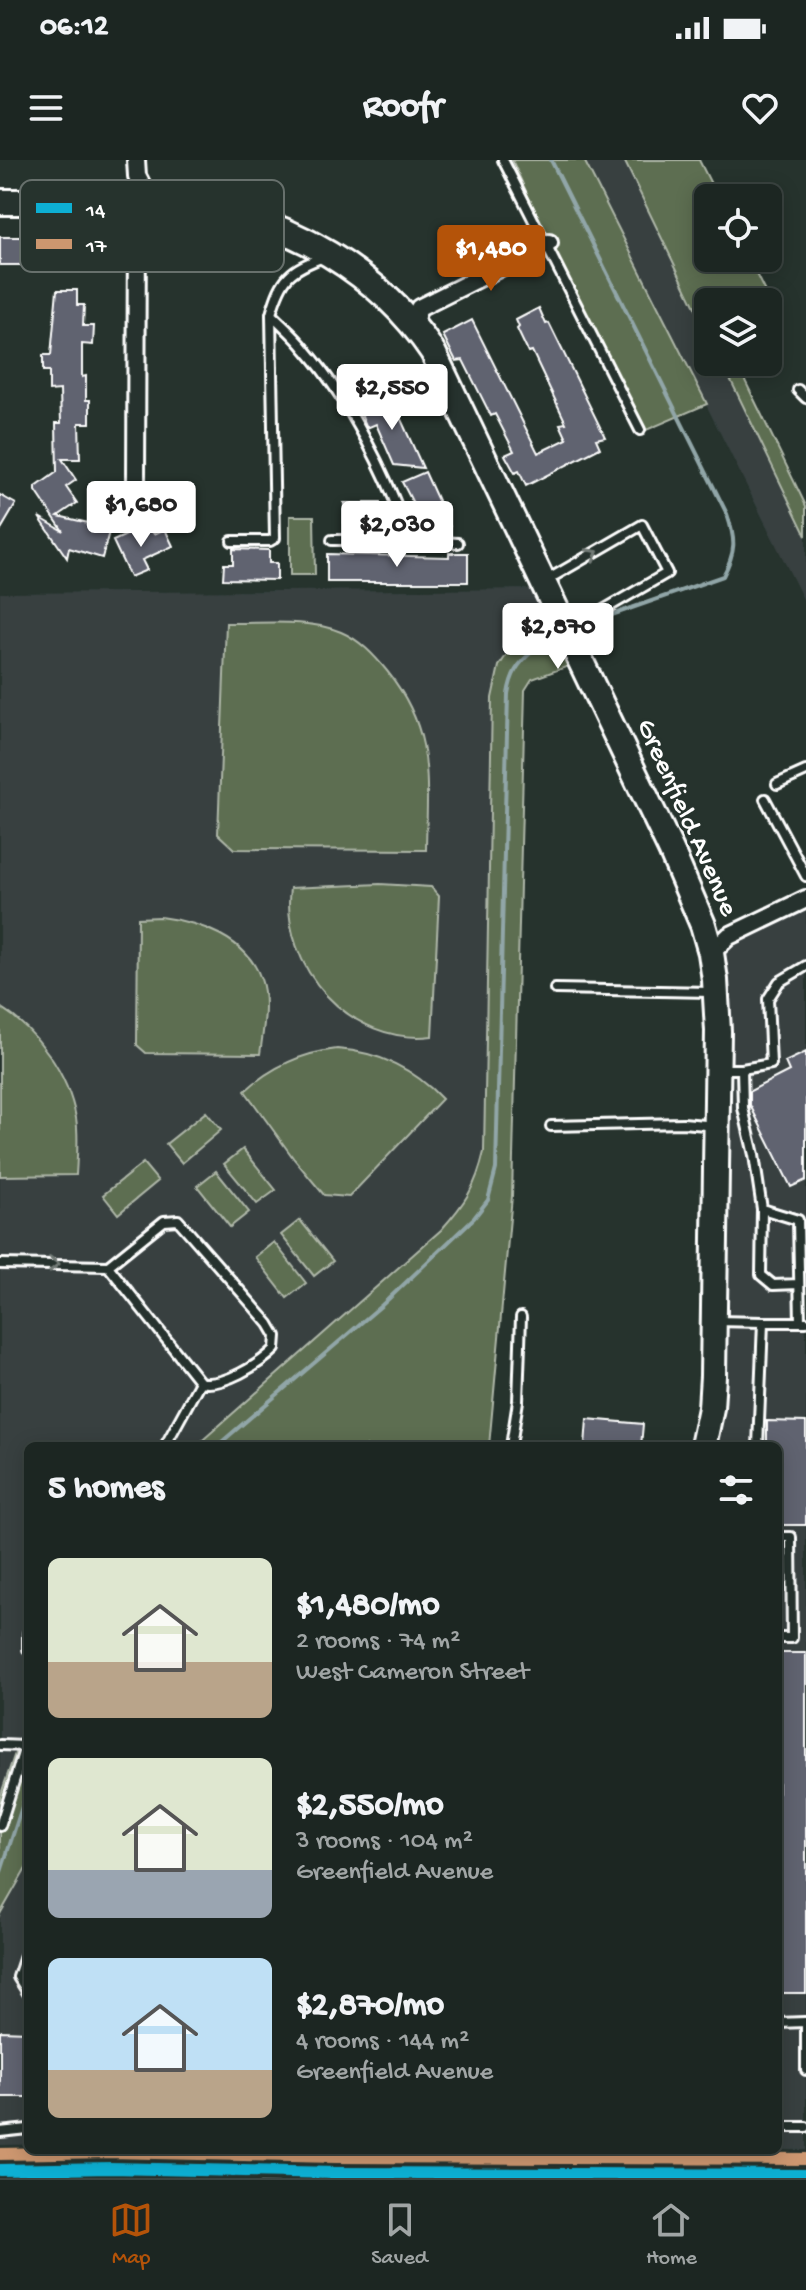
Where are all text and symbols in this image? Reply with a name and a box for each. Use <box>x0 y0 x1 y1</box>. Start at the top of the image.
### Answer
text: 06:12 <box>40 11 108 46</box>
icon: menu <box>24 86 68 130</box>
icon: heart <box>738 86 782 130</box>
text: Roofr <box>363 87 443 130</box>
legend <box>20 180 284 272</box>
map controls <box>694 184 782 376</box>
button: locate <box>694 184 782 272</box>
text: 14 <box>85 199 106 225</box>
pin: $1,480 <box>426 225 556 293</box>
text: 17 <box>85 235 107 261</box>
text: $1,480 <box>455 235 527 266</box>
button: layers <box>694 288 782 376</box>
pin: $2,550 <box>327 364 457 432</box>
text: $2,550 <box>355 374 429 405</box>
pin: $1,680 <box>76 481 206 549</box>
text: $1,680 <box>105 491 177 522</box>
pin: $2,030 <box>332 501 462 569</box>
text: $2,030 <box>359 511 435 542</box>
one-way arrow <box>584 548 599 564</box>
pin: $2,870 <box>493 603 623 671</box>
text: $2,870 <box>520 613 596 644</box>
street label: Greenfield Avenue <box>628 714 744 922</box>
one-way arrow <box>48 1255 61 1273</box>
icon: filters <box>714 1468 758 1512</box>
text: 5 homes <box>48 1470 164 1510</box>
text: $1,480/mo <box>296 1587 440 1627</box>
icon: home <box>112 1590 208 1686</box>
text: 2 rooms · 74 m² <box>296 1627 460 1658</box>
text: West Cameron Street <box>296 1658 529 1689</box>
text: $2,550/mo <box>296 1787 444 1827</box>
icon: home <box>112 1790 208 1886</box>
text: 3 rooms · 104 m² <box>296 1827 473 1858</box>
text: Greenfield Avenue <box>296 1858 493 1889</box>
text: $2,870/mo <box>296 1987 444 2027</box>
icon: home <box>112 1990 208 2086</box>
text: 4 rooms · 144 m² <box>296 2027 469 2058</box>
text: Greenfield Avenue <box>296 2058 493 2089</box>
tab: Map <box>109 2198 153 2272</box>
tab: Saved <box>371 2198 428 2272</box>
tab: Home <box>646 2198 697 2272</box>

